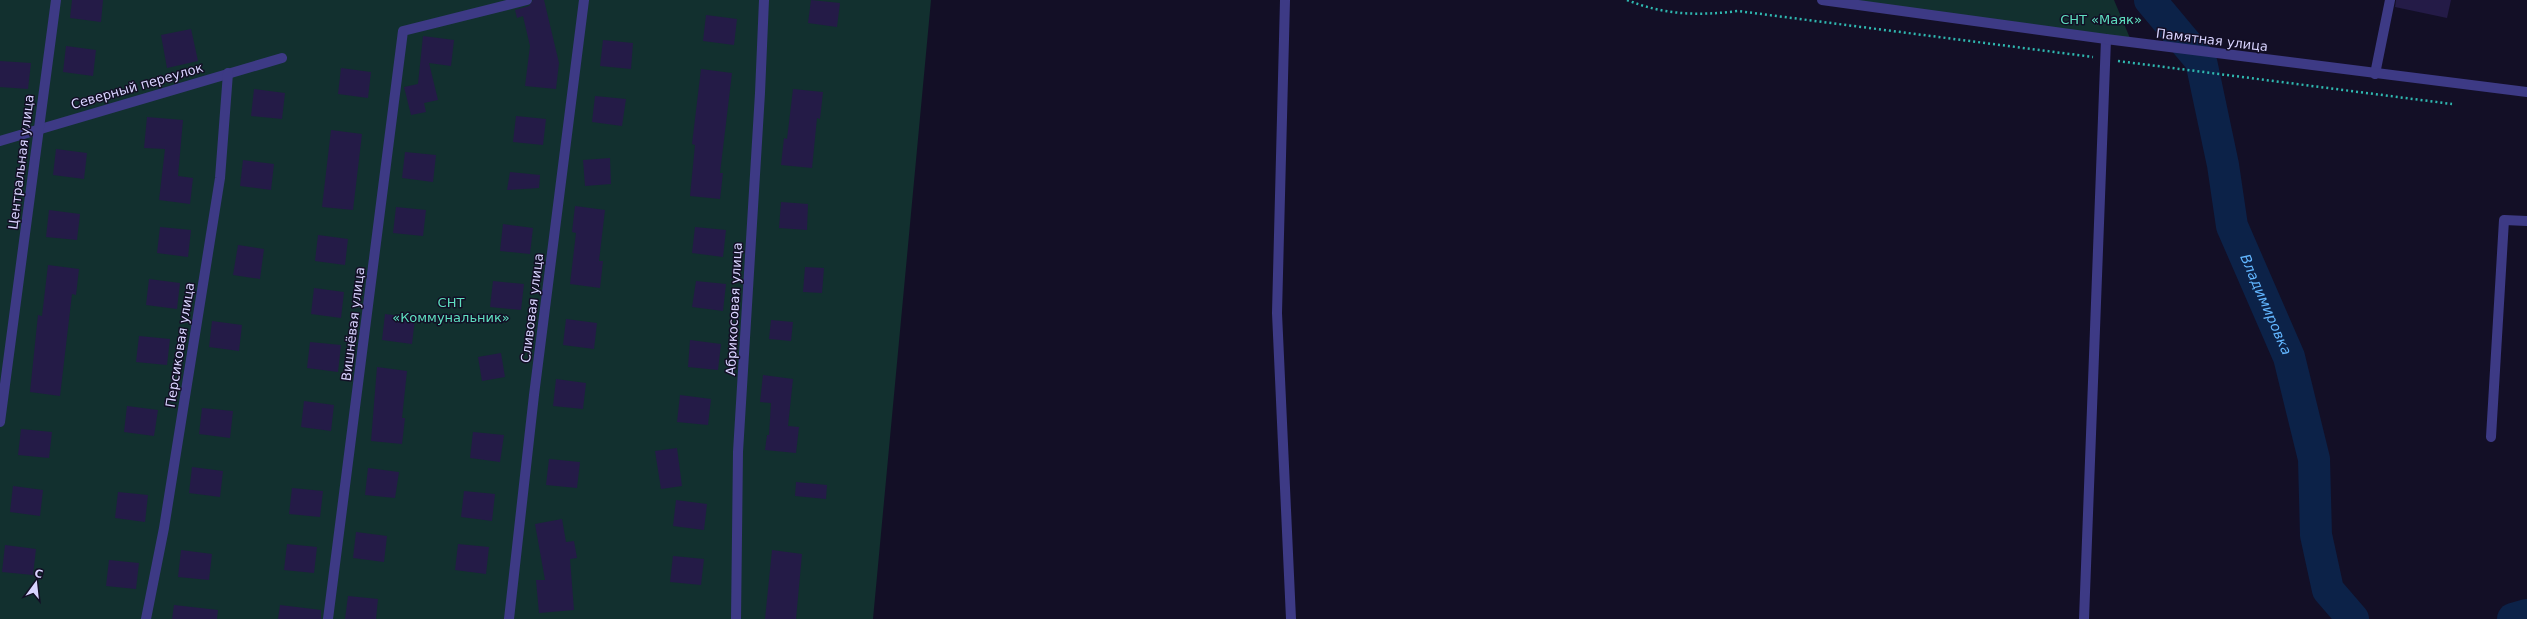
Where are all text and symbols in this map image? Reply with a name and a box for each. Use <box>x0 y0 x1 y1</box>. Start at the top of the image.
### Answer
park label: СНТ «Маяк» <box>2060 12 2142 27</box>
street label: Памятная улица <box>2155 26 2269 54</box>
street label: Северный переулок <box>69 60 205 112</box>
street label: Центральная улица <box>5 94 37 230</box>
street label: Абрикосовая улица <box>723 242 745 376</box>
street label: Сливовая улица <box>518 252 546 364</box>
water label: Владимировка <box>2237 252 2295 357</box>
street label: Вишнёвая улица <box>339 266 367 382</box>
street label: Персиковая улица <box>163 281 197 409</box>
park label: СНТ «Коммунальник» <box>392 295 510 325</box>
north arrow <box>16 563 56 603</box>
text: С <box>33 566 44 581</box>

